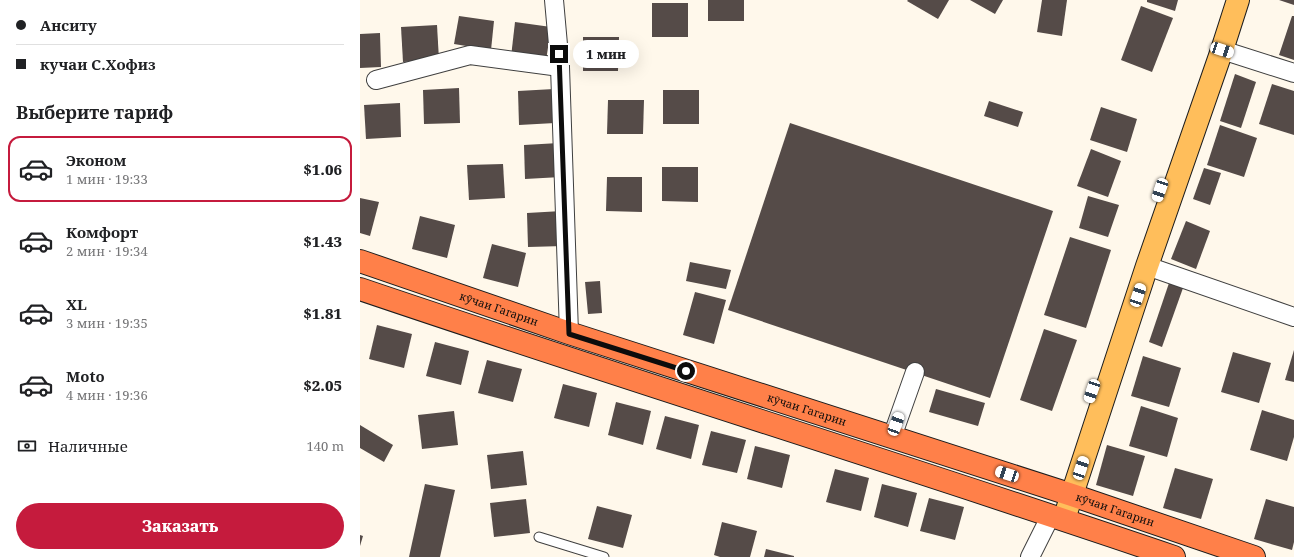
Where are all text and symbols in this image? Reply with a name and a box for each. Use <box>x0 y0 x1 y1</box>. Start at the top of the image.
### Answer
text: Анситу <box>40 15 97 35</box>
callout: 1 мин <box>573 40 639 68</box>
car <box>1209 41 1235 59</box>
route end <box>550 45 568 63</box>
text: 1 мин <box>586 45 626 63</box>
text: кучаи С.Хофиз <box>40 54 156 74</box>
text: Выберите тариф <box>16 100 173 124</box>
text: Эконом <box>66 150 126 170</box>
icon: car <box>18 151 54 187</box>
text: $1.06 <box>303 159 342 179</box>
text: 1 мин · 19:33 <box>66 170 148 188</box>
car <box>1150 177 1170 203</box>
text: Комфорт <box>66 222 138 242</box>
icon: car <box>18 223 54 259</box>
text: $1.43 <box>303 231 342 251</box>
text: 2 мин · 19:34 <box>66 242 148 260</box>
car <box>1129 282 1147 308</box>
street label: кӯчаи Гагарин <box>458 288 540 329</box>
text: XL <box>66 294 87 314</box>
icon: car <box>18 295 54 331</box>
text: $1.81 <box>303 303 342 323</box>
text: 3 мин · 19:35 <box>66 314 148 332</box>
route start <box>677 362 695 380</box>
text: Moto <box>66 366 105 386</box>
icon: car <box>18 367 54 403</box>
text: $2.05 <box>303 375 342 395</box>
car <box>1082 378 1102 404</box>
text: 4 мин · 19:36 <box>66 386 148 404</box>
street label: кӯчаи Гагарин <box>766 389 848 429</box>
car <box>886 411 906 437</box>
icon: cash <box>16 435 38 457</box>
text: Наличные <box>48 436 128 456</box>
text: 140 m <box>307 437 344 455</box>
car <box>1072 455 1090 481</box>
car <box>994 465 1020 483</box>
street label: кӯчаи Гагарин <box>1074 489 1157 530</box>
button: Заказать <box>16 503 344 549</box>

